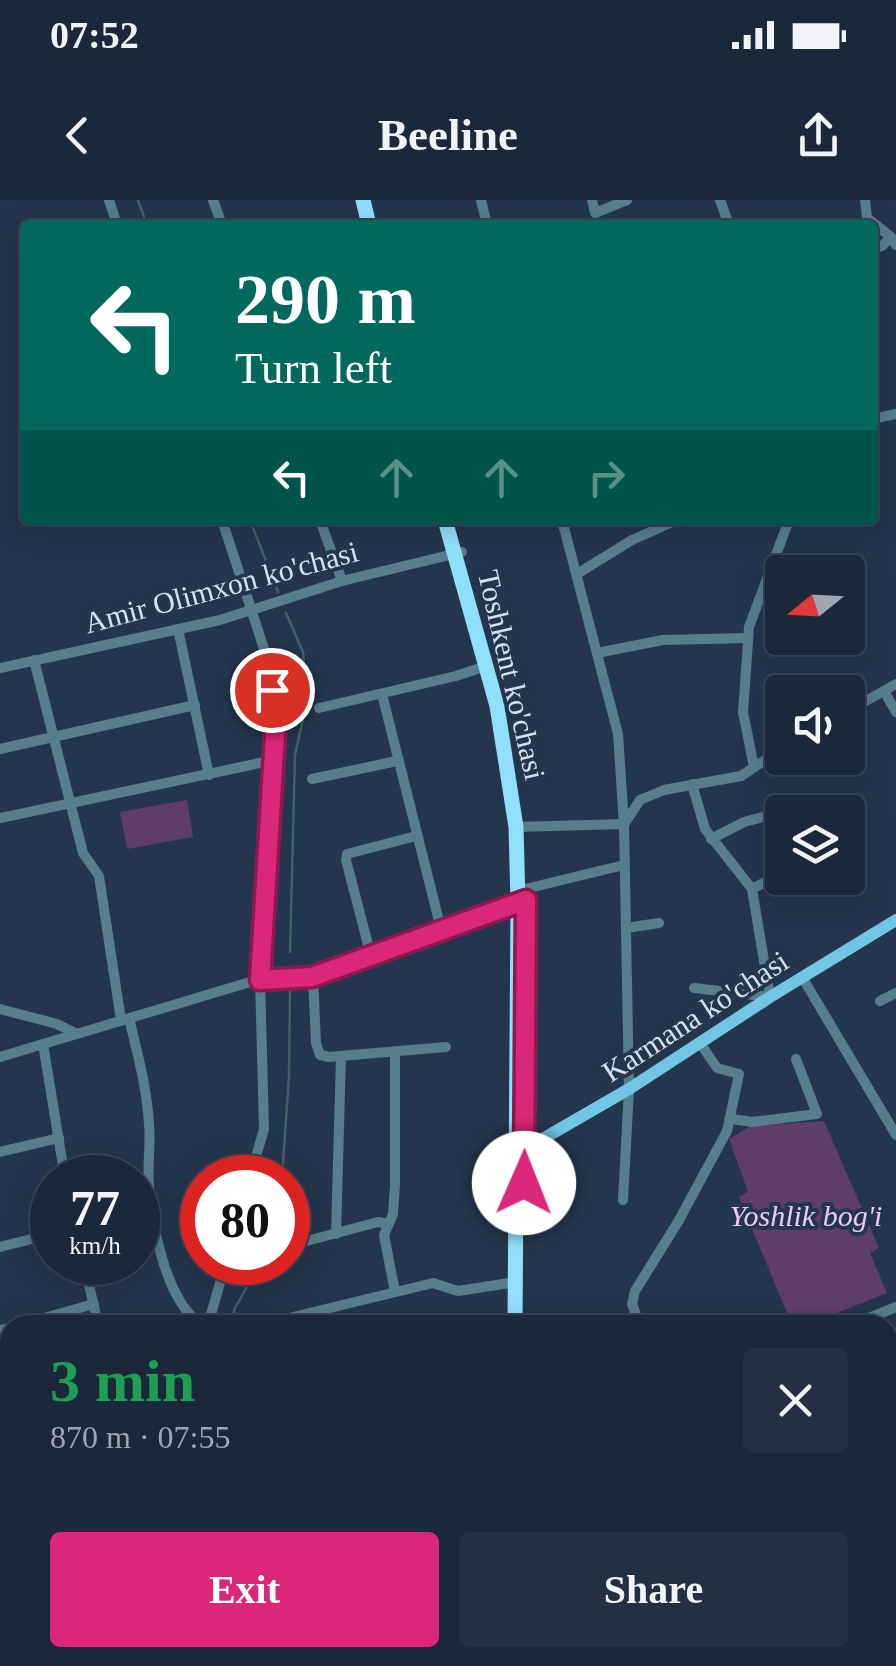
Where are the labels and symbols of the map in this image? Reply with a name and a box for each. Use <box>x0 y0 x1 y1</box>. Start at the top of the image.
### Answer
street label: Amir Olimxon ko'chasi <box>81 535 361 639</box>
north arrow <box>765 555 865 655</box>
street label: Toshkent ko'chasi <box>472 567 552 783</box>
pin <box>230 648 315 733</box>
street label: Karmana ko'chasi <box>596 944 794 1088</box>
position arrow <box>472 1131 576 1235</box>
speed limit sign: 80 <box>180 1155 310 1285</box>
park label: Yoshlik bog'i <box>730 1199 882 1232</box>

